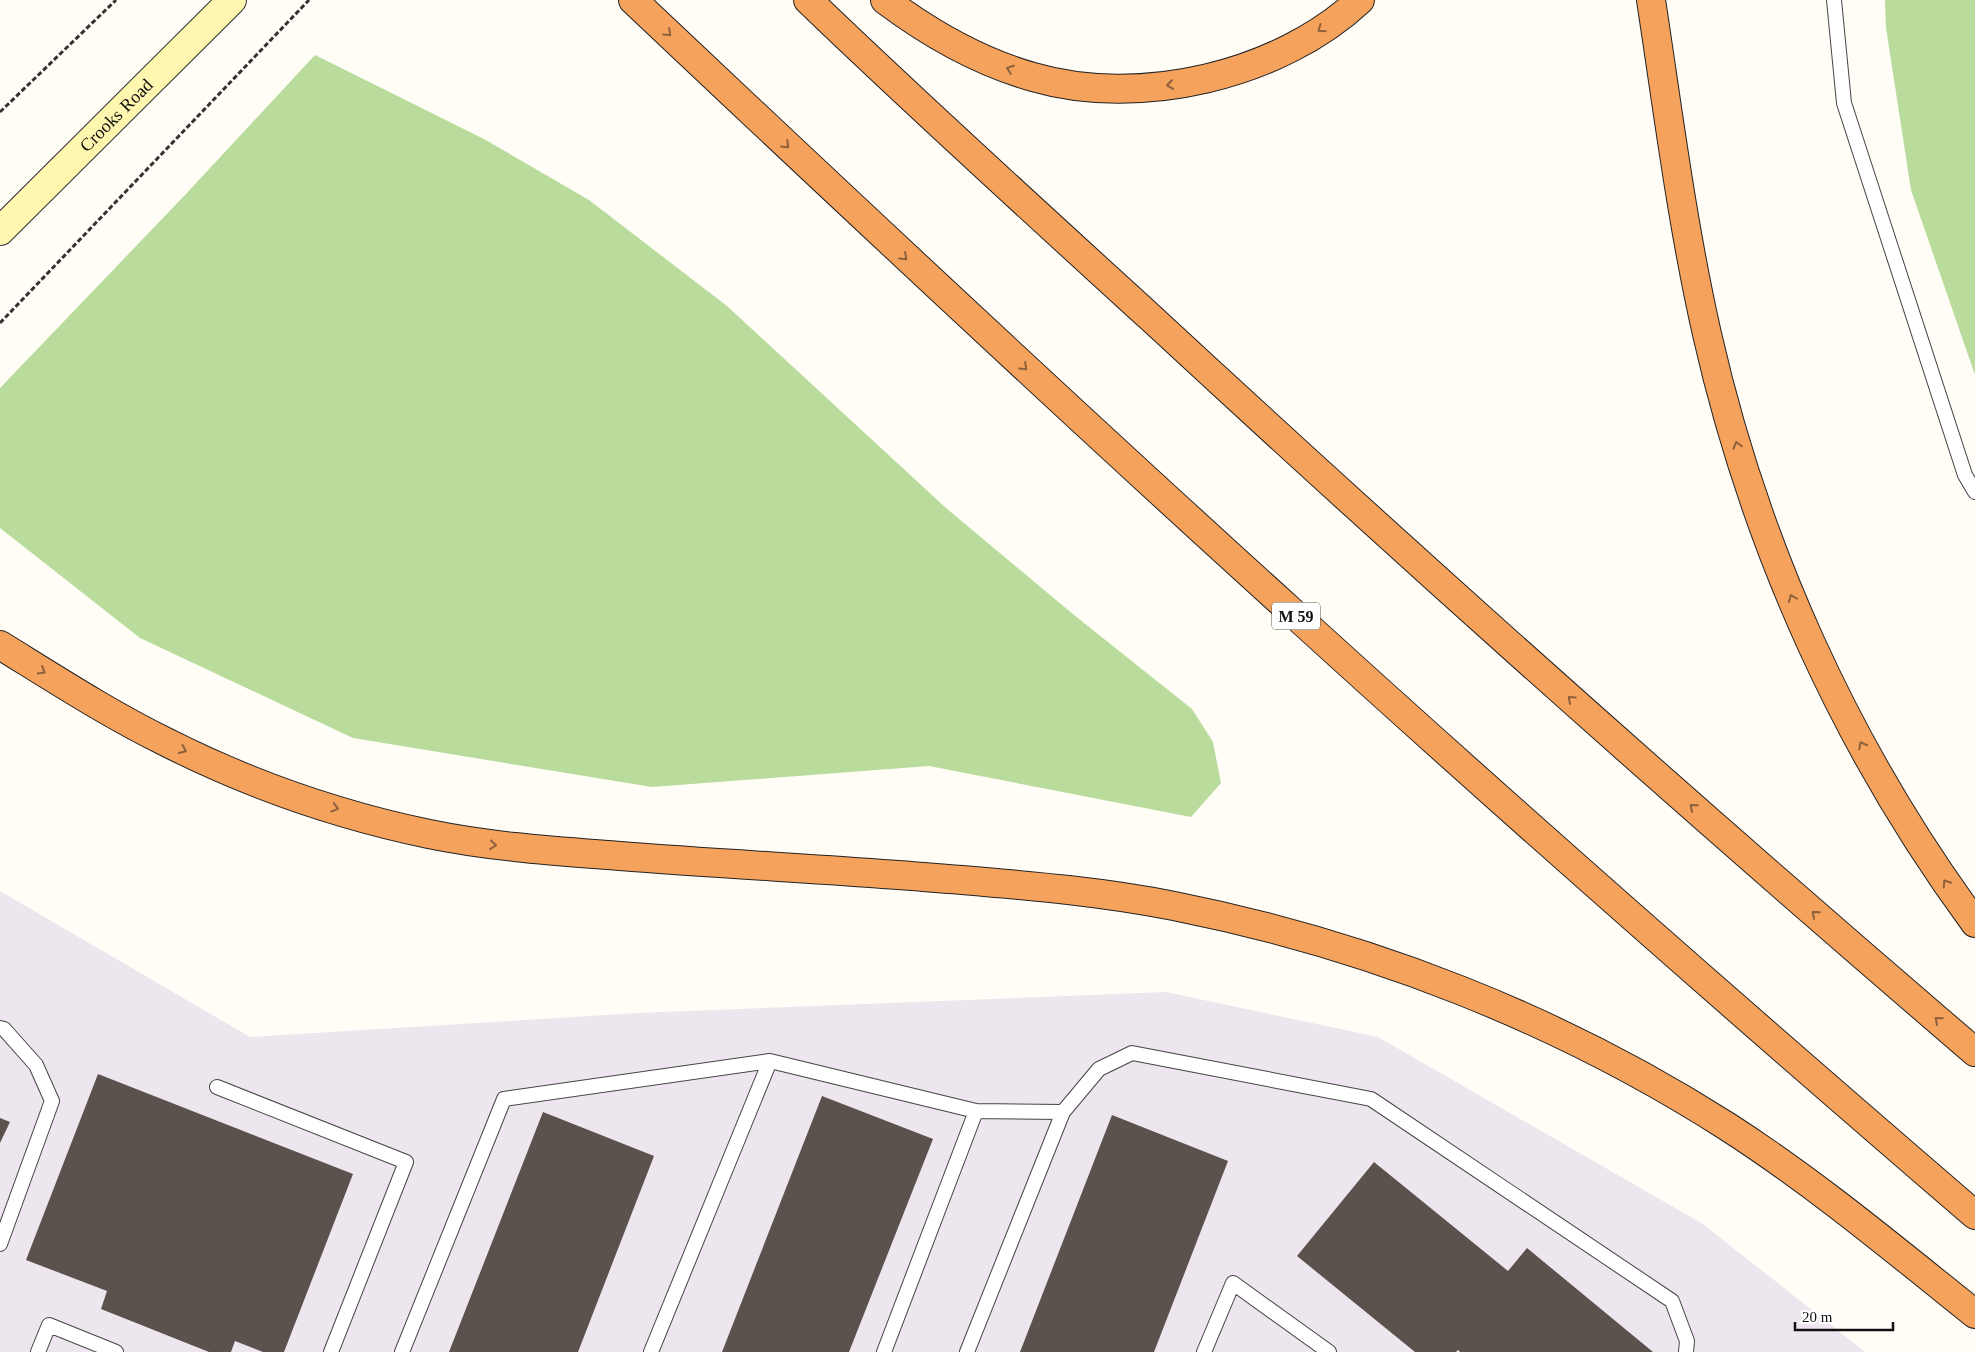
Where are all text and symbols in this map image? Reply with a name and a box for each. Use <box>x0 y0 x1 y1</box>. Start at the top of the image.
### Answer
one-way arrow <box>1317 23 1327 32</box>
one-way arrow <box>662 27 671 36</box>
one-way arrow <box>1006 65 1015 75</box>
street label: Crooks Road <box>76 75 157 156</box>
one-way arrow <box>1165 79 1173 90</box>
one-way arrow <box>781 139 790 148</box>
one-way arrow <box>899 251 908 260</box>
one-way arrow <box>1018 361 1027 370</box>
one-way arrow <box>1733 442 1743 450</box>
one-way arrow <box>1787 594 1798 603</box>
road number: M 59 <box>1272 602 1320 630</box>
one-way arrow <box>36 664 45 674</box>
one-way arrow <box>1567 696 1576 705</box>
one-way arrow <box>1858 741 1868 750</box>
one-way arrow <box>178 744 187 754</box>
one-way arrow <box>330 803 338 813</box>
one-way arrow <box>1689 804 1698 813</box>
one-way arrow <box>489 840 497 851</box>
one-way arrow <box>1943 880 1953 889</box>
one-way arrow <box>1811 911 1820 920</box>
one-way arrow <box>1935 1017 1944 1026</box>
scale bar <box>1795 1300 1892 1332</box>
text: 20 m <box>1802 1309 1833 1325</box>

